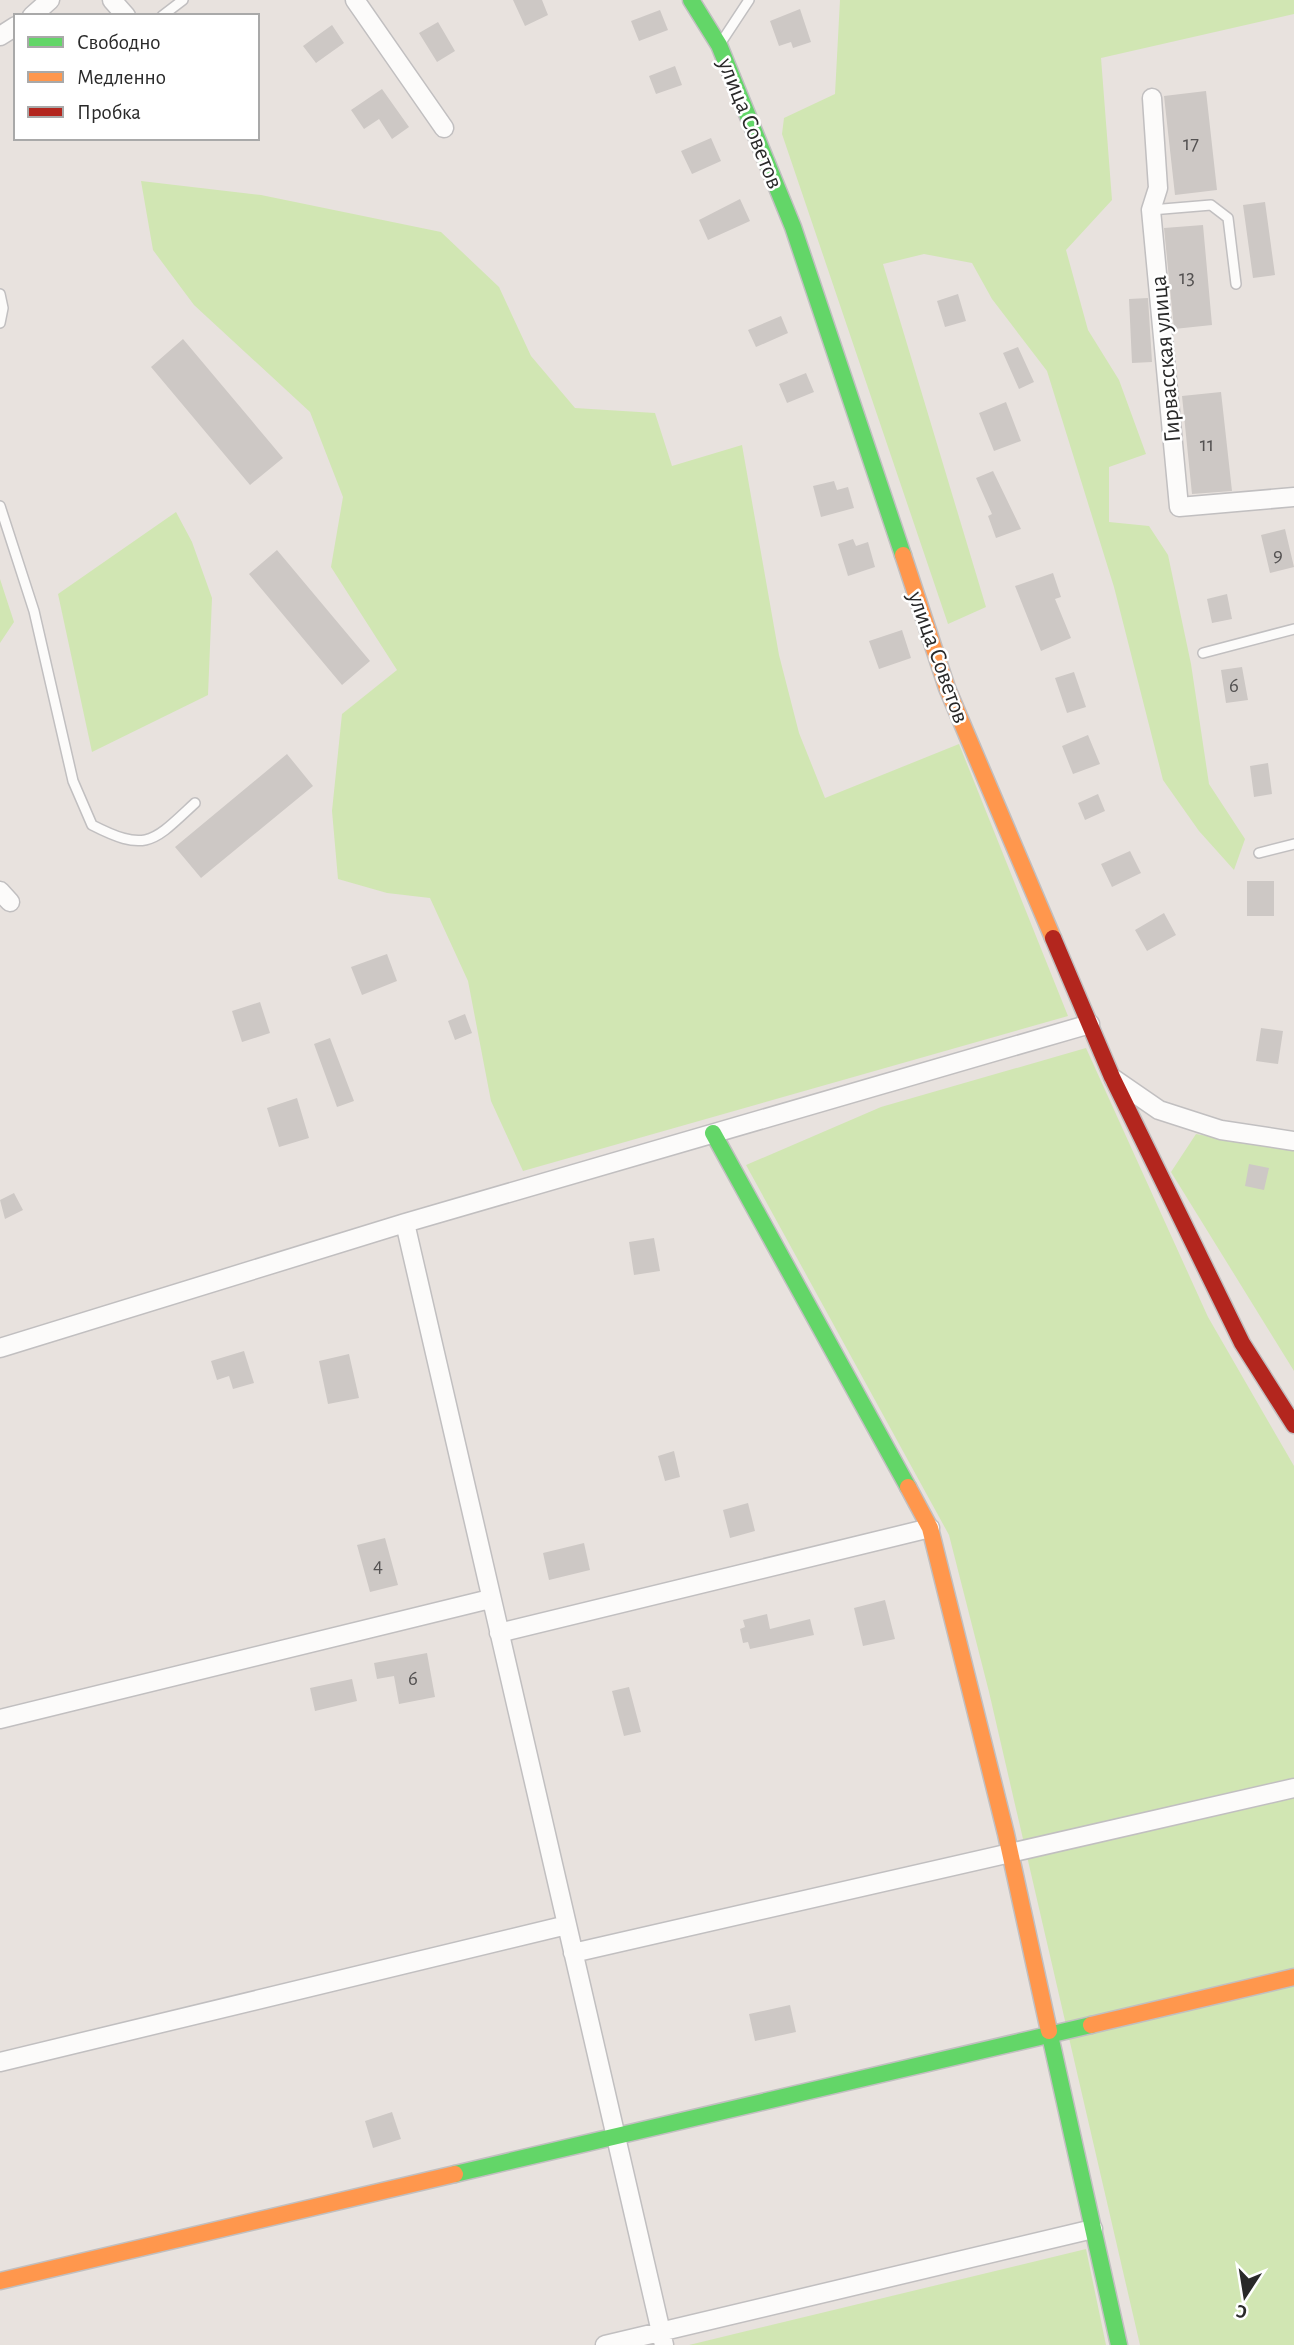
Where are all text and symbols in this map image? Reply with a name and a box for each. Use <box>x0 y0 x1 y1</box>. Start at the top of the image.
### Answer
legend <box>14 14 259 140</box>
text: Свободно <box>77 32 161 53</box>
street label: улица Советов <box>713 54 787 192</box>
text: Медленно <box>77 67 166 88</box>
text: Пробка <box>77 102 141 123</box>
house number: 17 <box>1183 133 1199 154</box>
house number: 13 <box>1179 267 1195 288</box>
street label: Гирвасская улица <box>1147 274 1185 444</box>
house number: 11 <box>1200 434 1214 455</box>
house number: 9 <box>1273 544 1283 565</box>
street label: улица Советов <box>903 587 973 727</box>
house number: 6 <box>1229 675 1239 696</box>
house number: 4 <box>373 1555 383 1576</box>
house number: 6 <box>408 1668 418 1689</box>
north arrow <box>1210 2261 1280 2331</box>
text: С <box>1235 2301 1249 2322</box>

